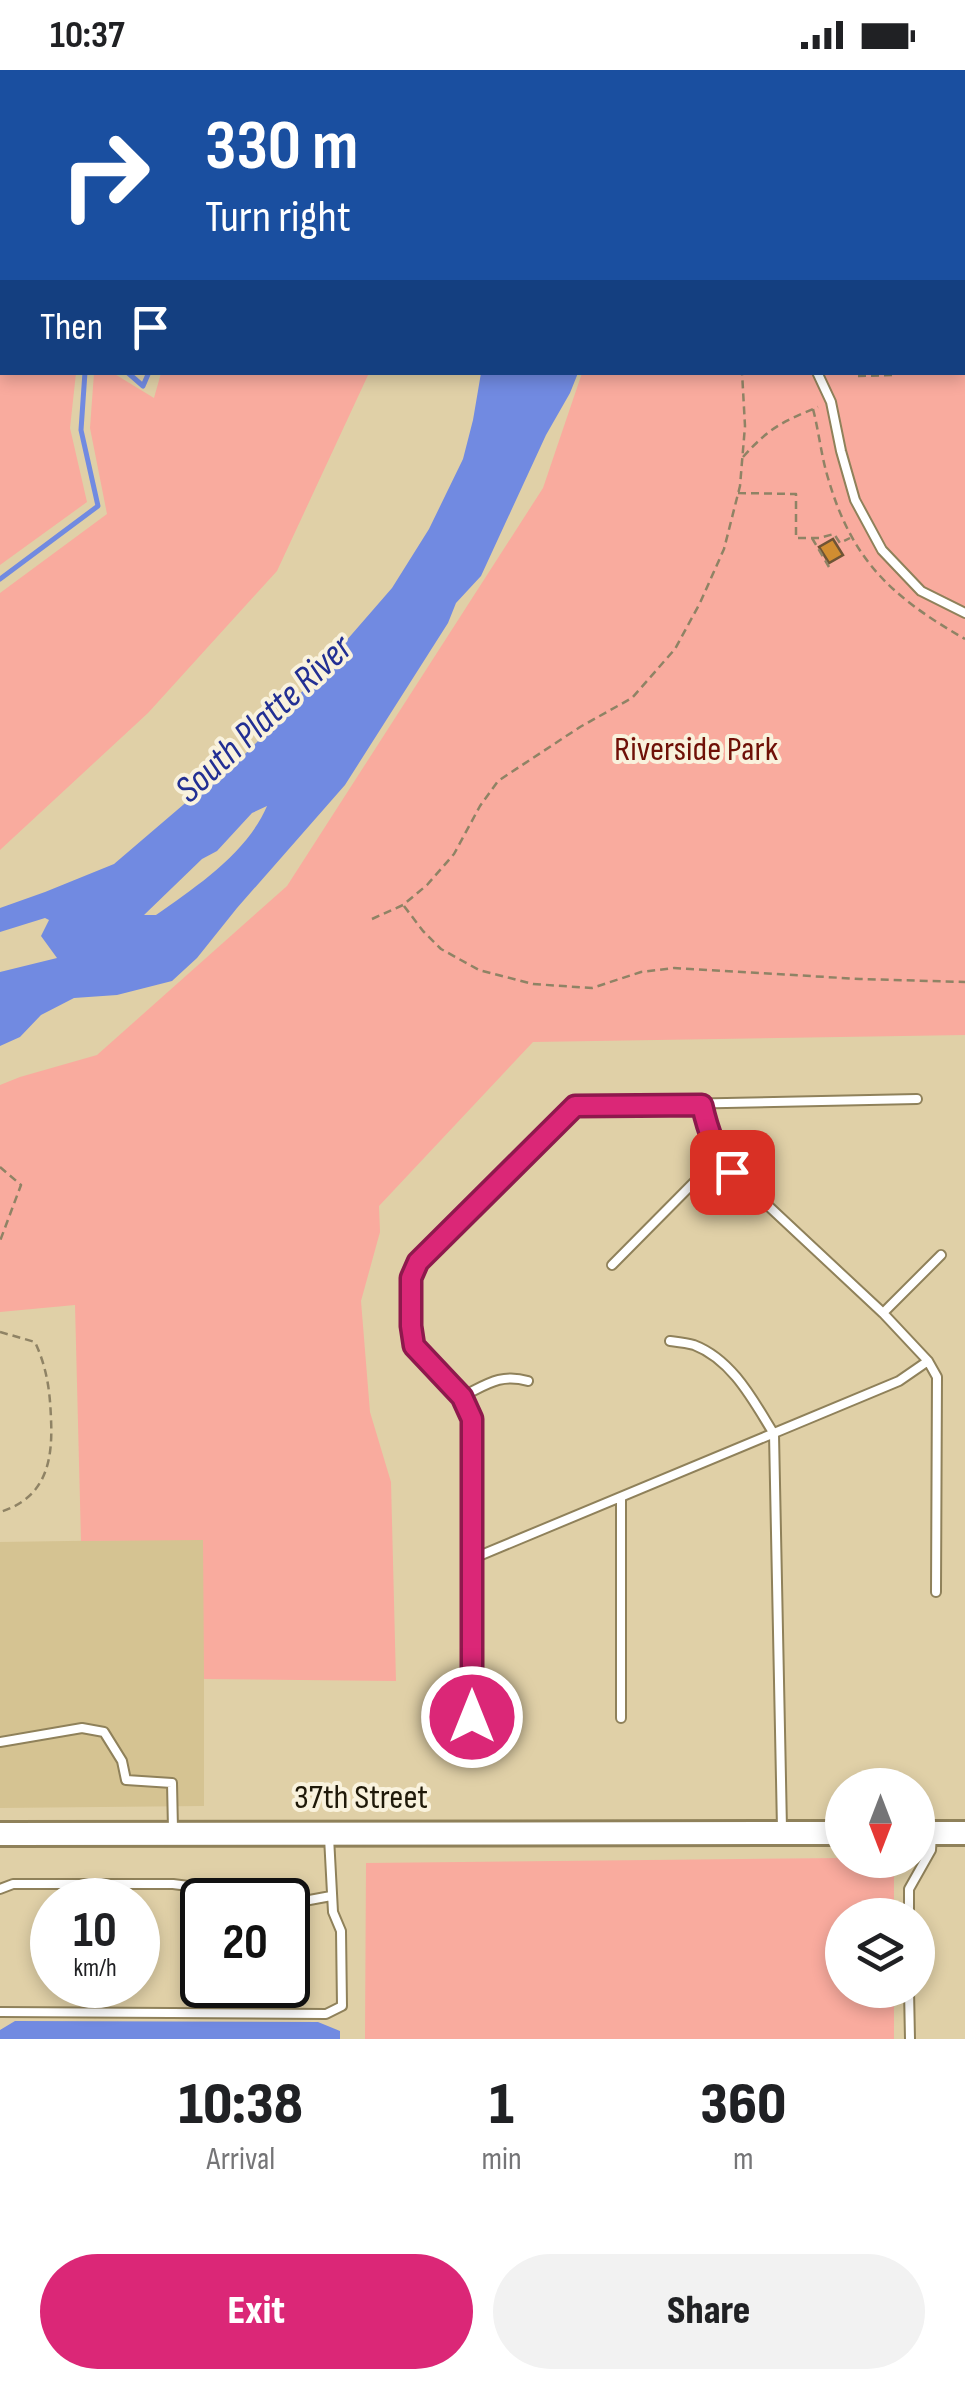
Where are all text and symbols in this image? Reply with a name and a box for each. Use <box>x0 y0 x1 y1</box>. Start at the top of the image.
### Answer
text: 10:37 <box>50 13 125 58</box>
text: 330 m <box>205 105 358 189</box>
icon: right <box>40 110 170 240</box>
text: Turn right <box>205 190 351 245</box>
icon: arrive <box>123 300 178 355</box>
text: Then <box>40 305 103 350</box>
water label: South Platte River <box>166 625 363 812</box>
park label: Riverside Park <box>614 728 779 771</box>
pin <box>690 1130 775 1215</box>
icon: arrive <box>705 1145 760 1200</box>
position arrow <box>420 1665 524 1769</box>
north arrow <box>825 1768 935 1878</box>
map controls <box>825 1768 935 2008</box>
street label: 37th Street <box>294 1776 428 1819</box>
speed limit sign: 20 <box>180 1878 310 2008</box>
button: layers <box>825 1898 935 2008</box>
text: 10 <box>73 1901 117 1961</box>
text: km/h <box>73 1953 117 1984</box>
text: 10:38 <box>179 2069 303 2141</box>
text: 1 <box>489 2069 514 2141</box>
text: 360 <box>700 2069 786 2141</box>
text: Arrival <box>206 2140 275 2179</box>
text: min <box>482 2140 522 2179</box>
text: m <box>733 2140 754 2179</box>
button: Exit <box>40 2254 473 2369</box>
button: Share <box>493 2254 925 2369</box>

